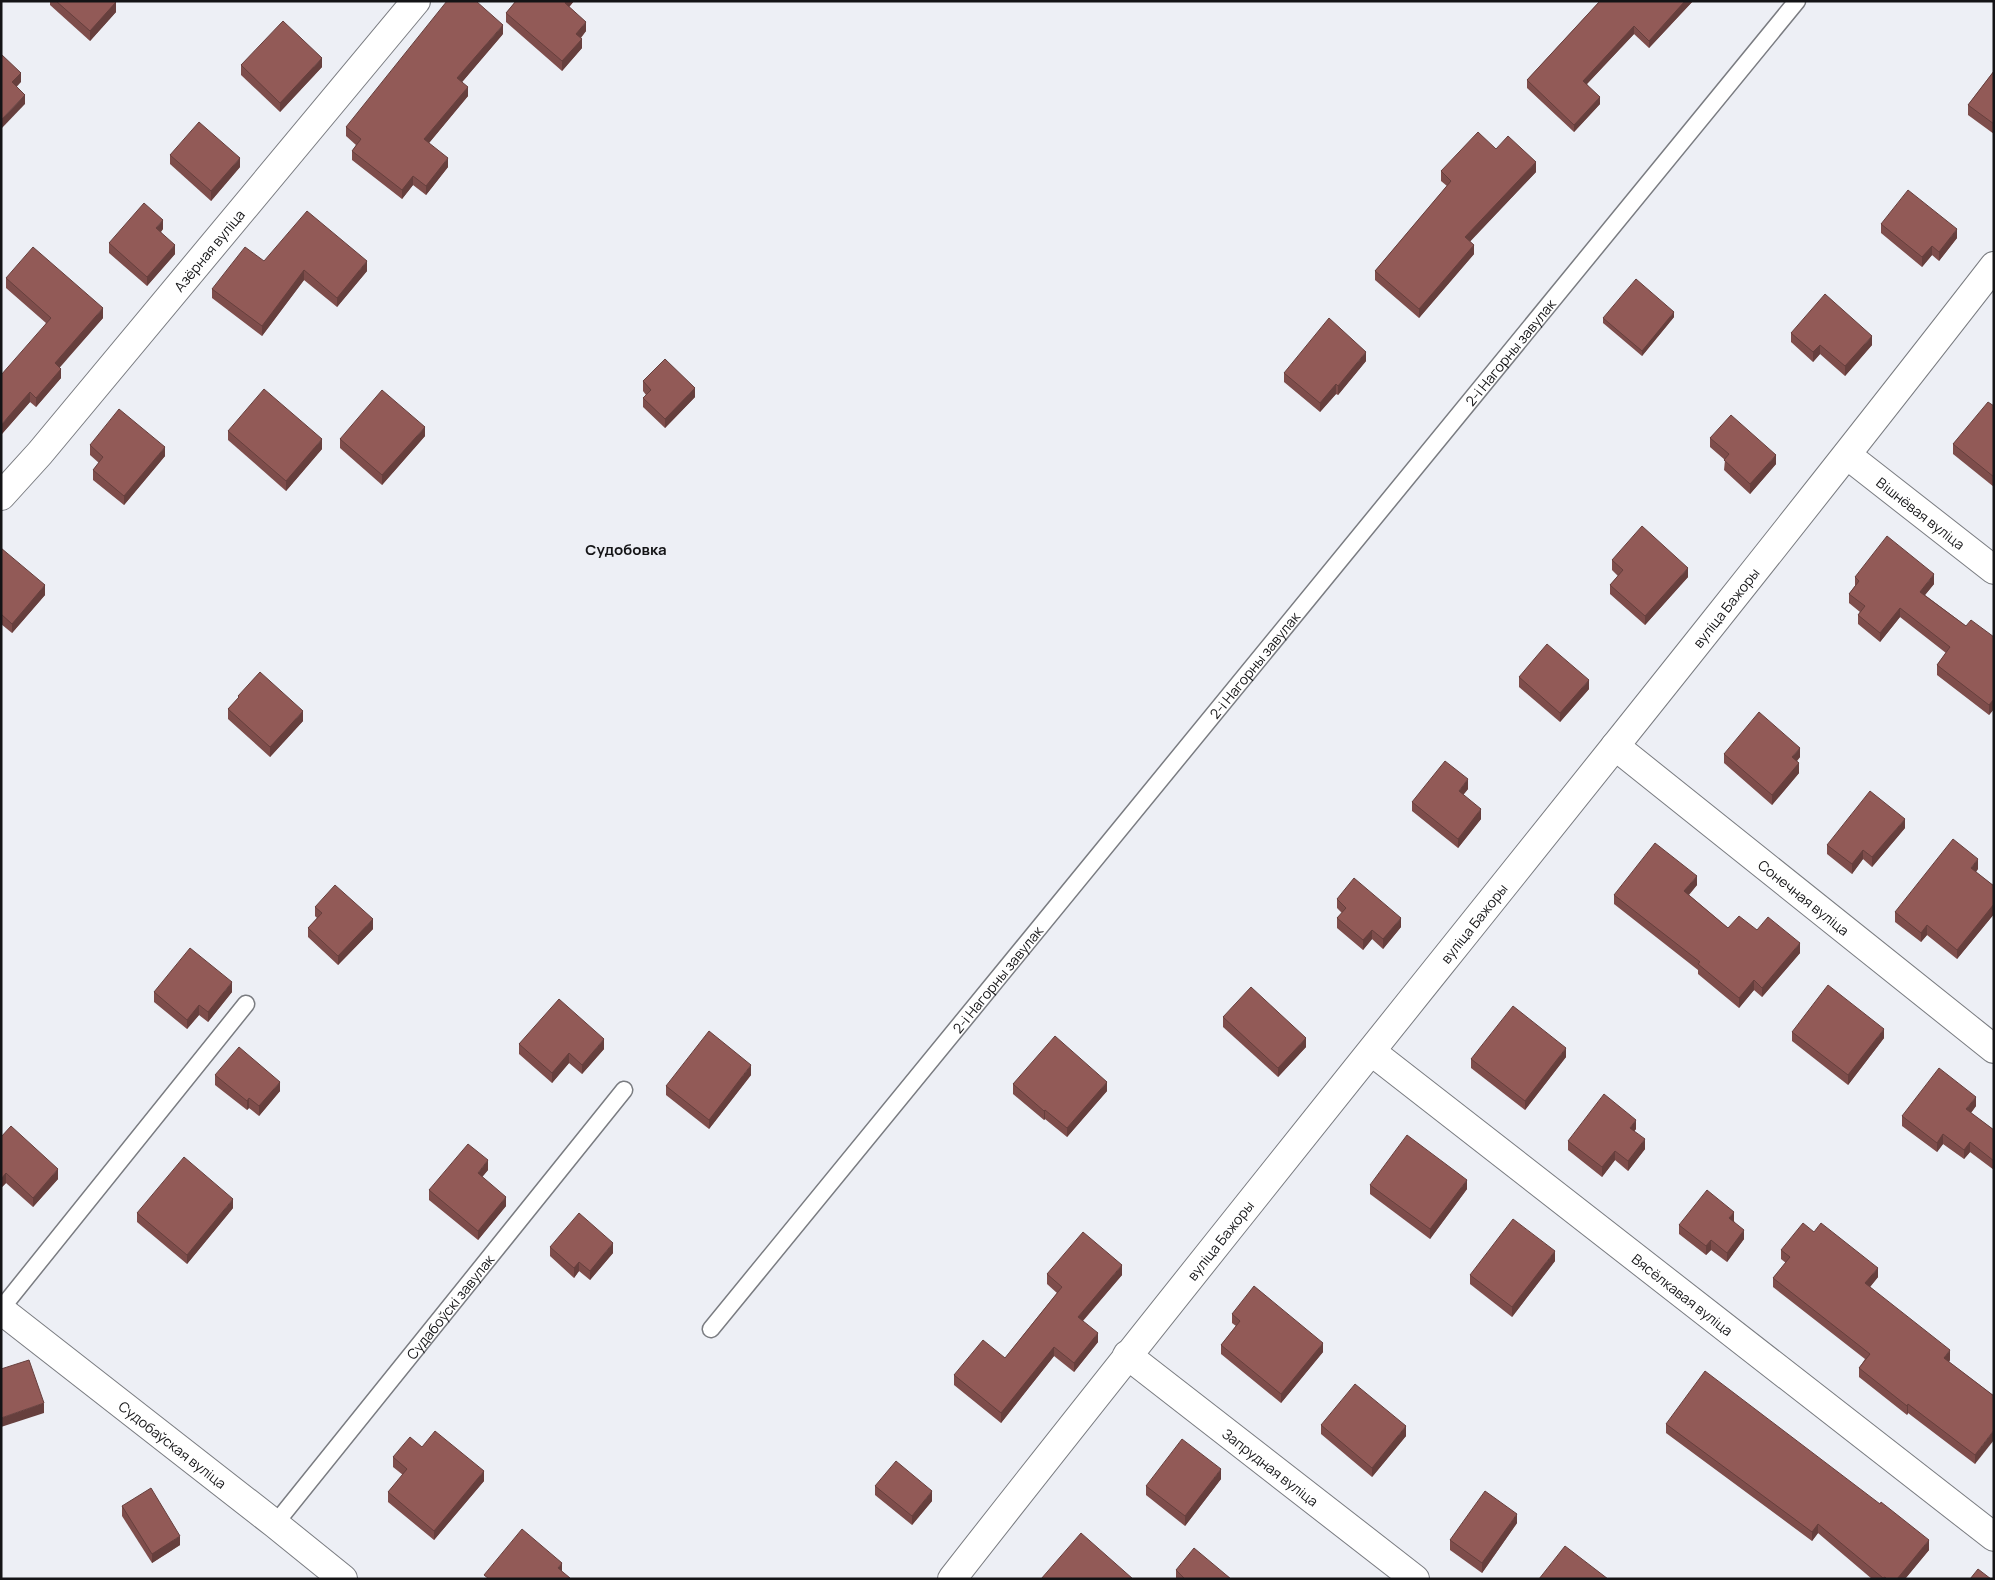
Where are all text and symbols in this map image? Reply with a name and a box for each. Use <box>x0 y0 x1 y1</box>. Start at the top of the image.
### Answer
street label: Азёрная вуліца <box>169 205 249 295</box>
street label: 2-і Нагорны завулак <box>1460 294 1560 410</box>
street label: Вішнёвая вуліца <box>1873 472 1969 553</box>
district label: Судобовка <box>585 539 667 560</box>
street label: вуліца Бажоры <box>1688 564 1763 651</box>
street label: 2-і Нагорны завулак <box>1205 606 1304 722</box>
street label: Сонечная вуліца <box>1755 855 1853 939</box>
street label: вуліца Бажоры <box>1436 879 1511 967</box>
street label: 2-і Нагорны завулак <box>948 921 1047 1037</box>
street label: вуліца Бажоры <box>1182 1196 1258 1284</box>
street label: Судабоўскі завулак <box>402 1249 499 1363</box>
street label: Вясёлкавая вуліца <box>1628 1249 1737 1340</box>
street label: Судобаўская вуліца <box>115 1396 231 1492</box>
street label: Запрудная вуліца <box>1219 1423 1323 1510</box>

